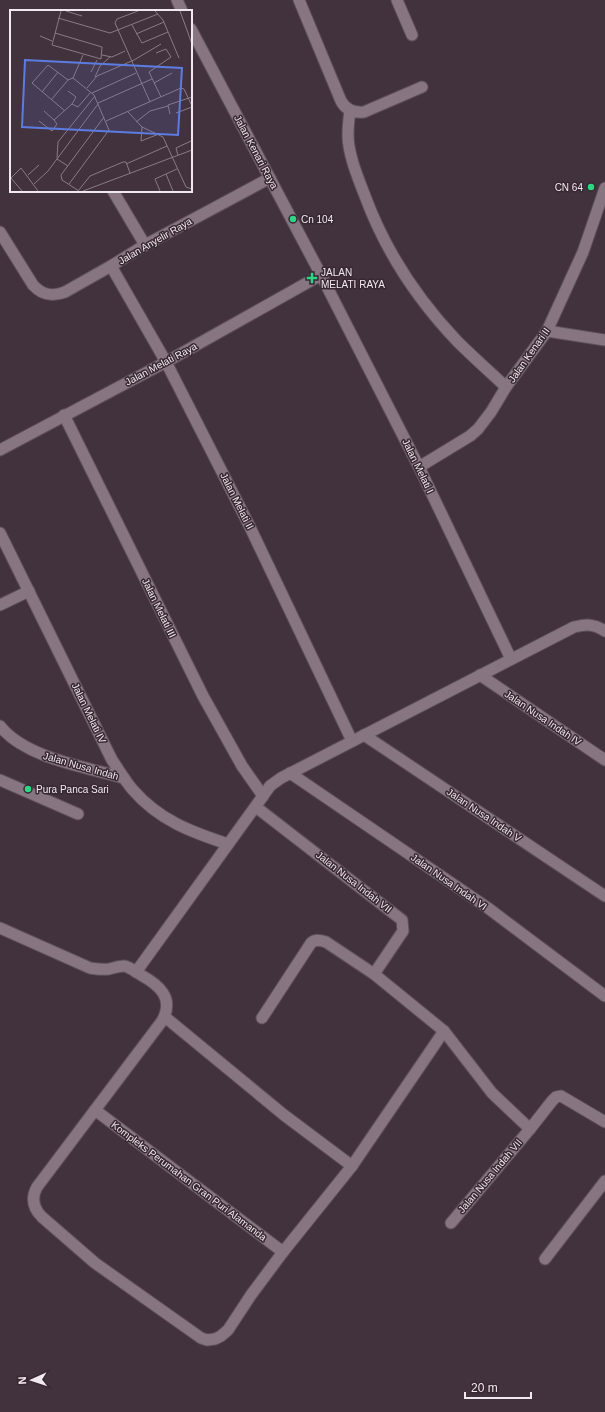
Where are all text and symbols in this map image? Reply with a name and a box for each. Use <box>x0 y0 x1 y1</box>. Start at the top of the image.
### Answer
inset map <box>10 10 192 192</box>
street label: Jalan Kenari Raya <box>232 113 280 191</box>
place label: CN 64 <box>555 182 583 193</box>
marker: CN 64 <box>586 182 596 192</box>
marker: Cn 104 <box>288 214 298 224</box>
place label: Cn 104 <box>301 214 334 225</box>
street label: Jalan Anyelir Raya <box>116 215 194 266</box>
place label: JALAN MELATI RAYA <box>321 267 385 290</box>
marker: JALAN MELATI RAYA <box>306 272 318 284</box>
street label: Jalan Kenari II <box>506 326 552 384</box>
street label: Jalan Melati Raya <box>123 340 199 388</box>
street label: Jalan Melati I <box>400 437 436 495</box>
street label: Jalan Melati II <box>218 471 256 531</box>
street label: Jalan Melati III <box>140 577 178 639</box>
street label: Jalan Melati IV <box>70 681 108 745</box>
street label: Jalan Nusa Indah IV <box>503 688 584 748</box>
street label: Jalan Nusa Indah <box>42 750 120 782</box>
marker: Pura Panca Sari <box>23 784 33 794</box>
place label: Pura Panca Sari <box>36 784 109 795</box>
street label: Jalan Nusa Indah V <box>445 786 524 844</box>
street label: Jalan Nusa Indah VII <box>314 849 394 915</box>
street label: Jalan Nusa Indah VI <box>409 852 489 912</box>
street label: Kompleks Perumahan Gran Puri Alamanda <box>109 1119 269 1243</box>
street label: Jalan Nusa Indah VII <box>456 1137 524 1215</box>
north arrow <box>12 1360 52 1400</box>
scale bar <box>465 1374 531 1400</box>
text: N <box>16 1376 28 1385</box>
text: 20 m <box>471 1381 498 1395</box>

